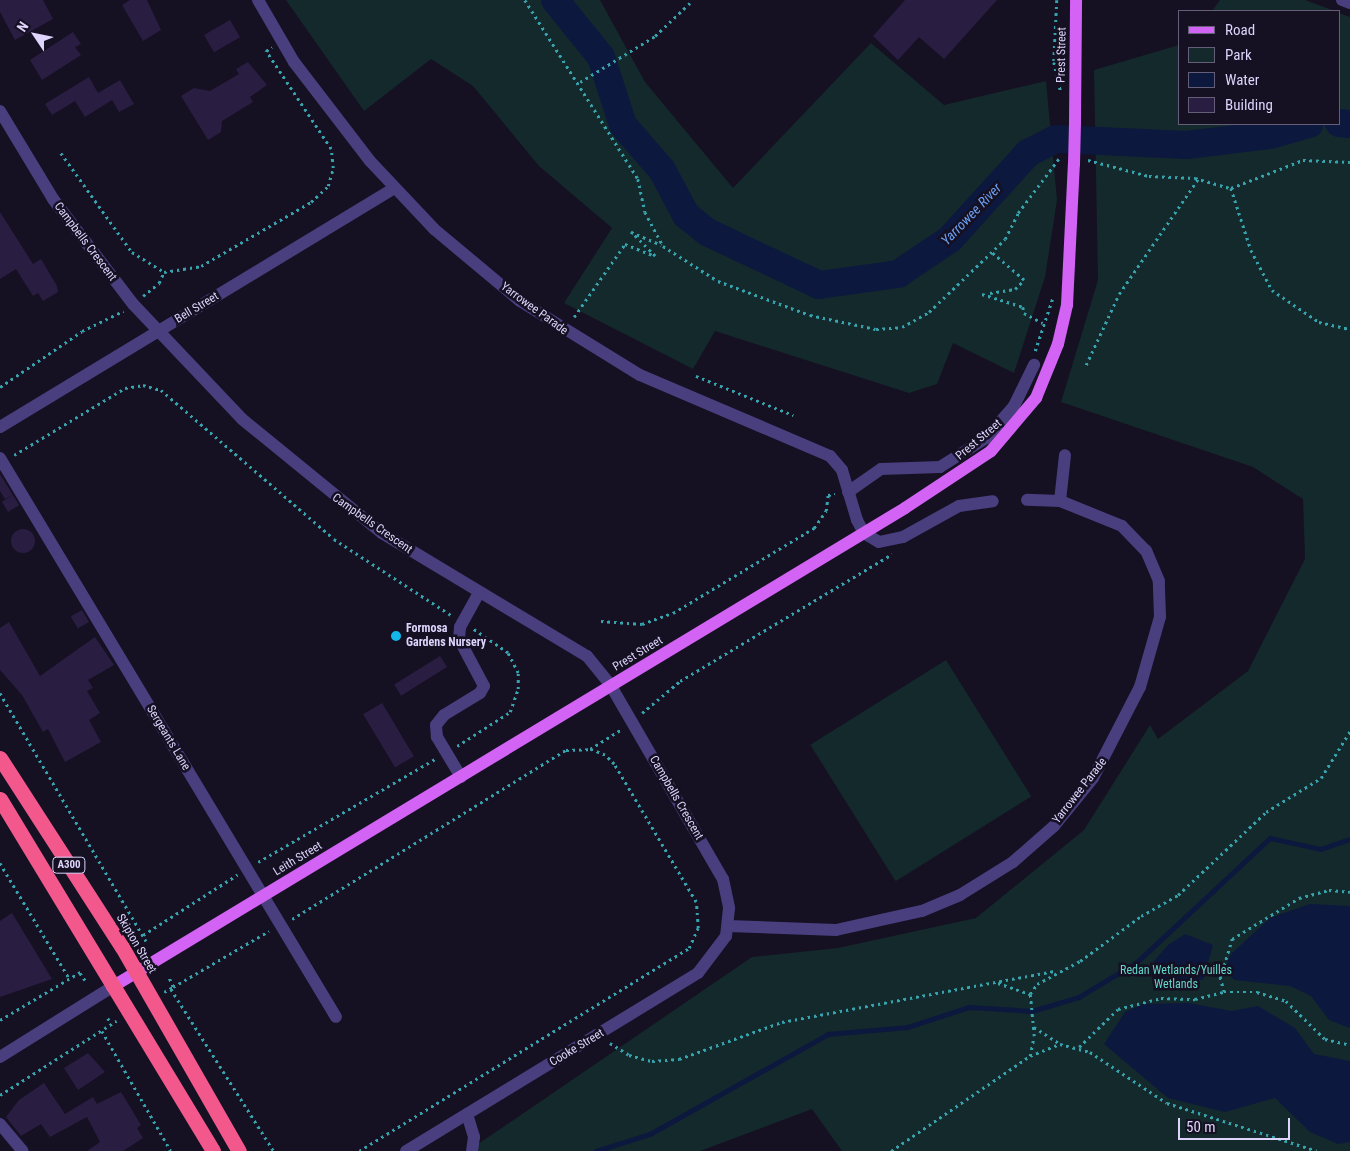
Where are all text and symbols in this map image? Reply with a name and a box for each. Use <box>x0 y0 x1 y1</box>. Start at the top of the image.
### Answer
north arrow <box>10 10 60 60</box>
legend <box>1178 10 1340 125</box>
text: N <box>14 19 32 35</box>
text: Road <box>1225 21 1255 39</box>
street label: Prest Street <box>1054 27 1070 83</box>
text: Park <box>1225 46 1252 64</box>
text: Water <box>1225 71 1259 89</box>
text: Building <box>1225 96 1273 114</box>
water label: Yarrowee River <box>937 180 1005 248</box>
street label: Campbells Crescent <box>51 200 119 284</box>
street label: Yarrowee Parade <box>498 280 570 338</box>
street label: Bell Street <box>172 289 222 327</box>
street label: Prest Street <box>953 417 1005 463</box>
street label: Campbells Crescent <box>329 491 415 557</box>
place label: Formosa Gardens Nursery <box>406 622 486 650</box>
marker: Formosa Gardens Nursery <box>390 630 402 642</box>
street label: Prest Street <box>610 633 666 675</box>
street label: Sergeants Lane <box>143 703 193 773</box>
street label: Campbells Crescent <box>646 753 706 843</box>
street label: Yarrowee Parade <box>1050 755 1110 827</box>
street label: Leith Street <box>271 839 325 879</box>
road number: A300 <box>52 856 86 874</box>
street label: Skipton Street <box>113 912 159 976</box>
park label: Redan Wetlands/Yuilles Wetlands <box>1120 964 1232 992</box>
street label: Cooke Street <box>547 1026 607 1070</box>
scale bar <box>1180 1108 1292 1140</box>
text: 50 m <box>1186 1118 1216 1136</box>

